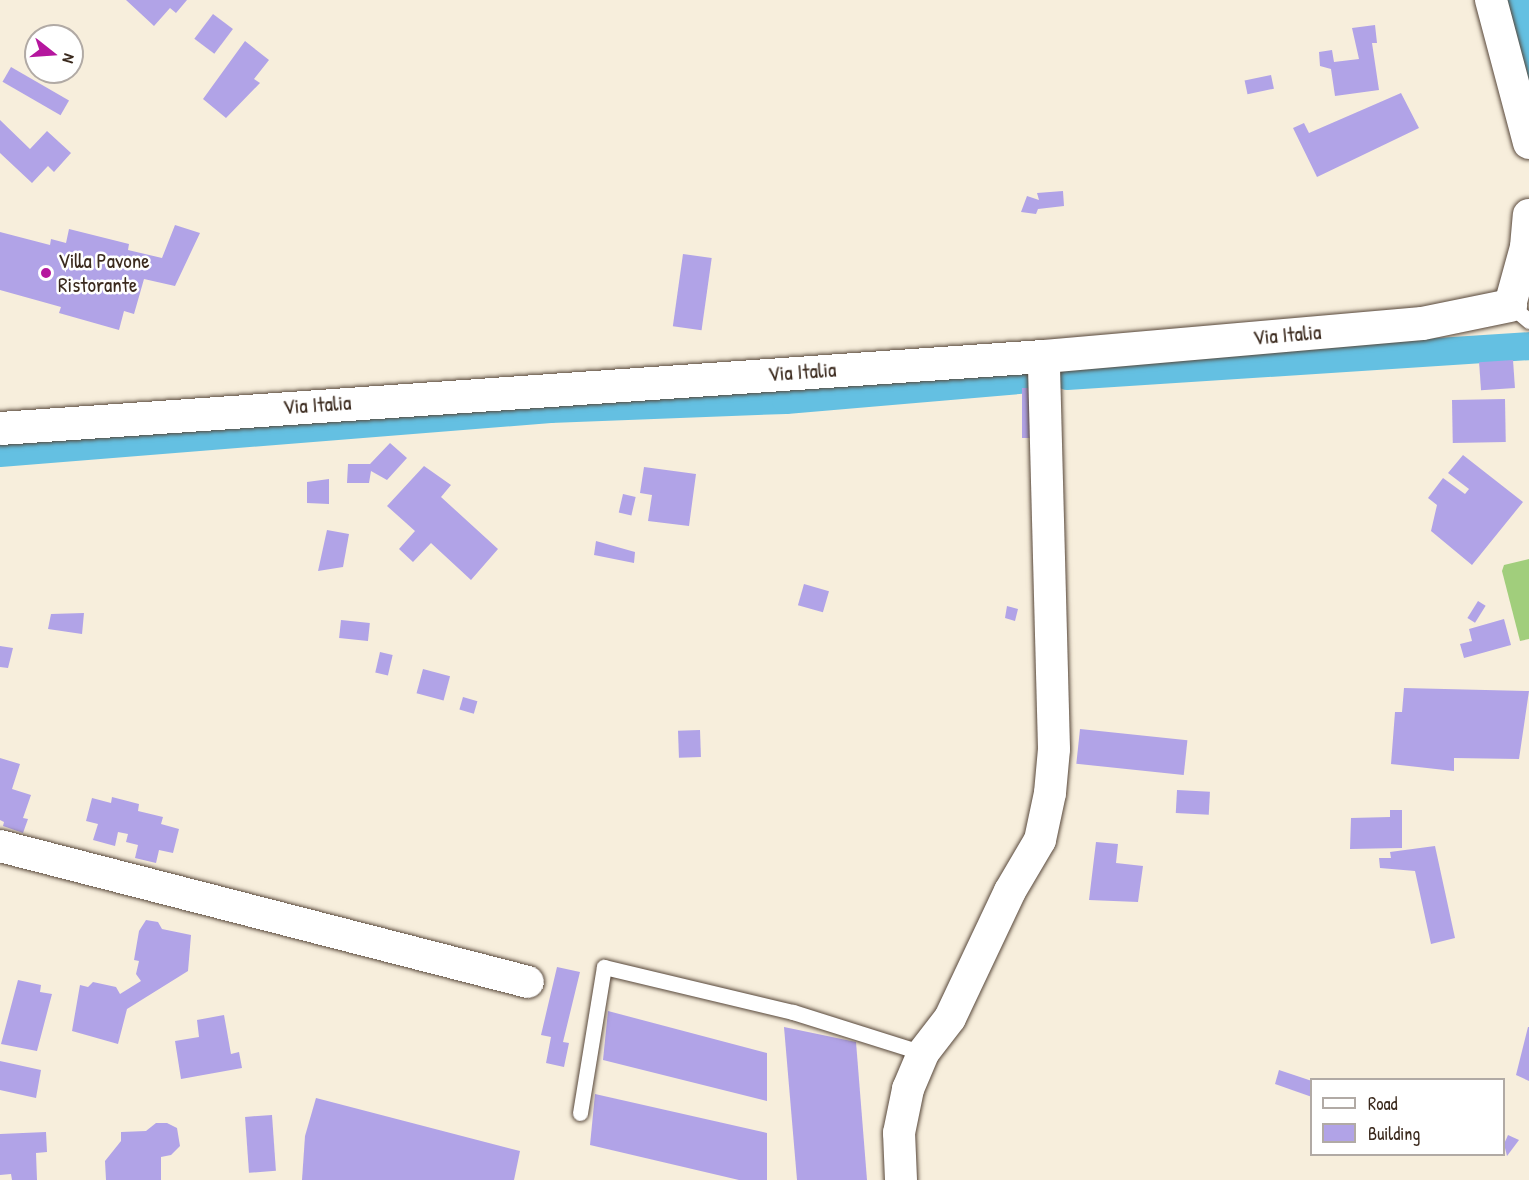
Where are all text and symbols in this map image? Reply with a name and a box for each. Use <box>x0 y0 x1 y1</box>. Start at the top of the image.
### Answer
north arrow <box>24 24 84 84</box>
text: N <box>58 51 81 66</box>
place label: Villa Pavone Ristorante <box>58 248 150 298</box>
marker: Villa Pavone Ristorante <box>39 266 53 280</box>
street label: Via Italia <box>1252 319 1322 351</box>
street label: Via Italia <box>767 357 837 387</box>
street label: Via Italia <box>282 390 352 420</box>
legend <box>1310 1078 1505 1156</box>
text: Road <box>1368 1091 1398 1116</box>
text: Building <box>1368 1121 1420 1146</box>

